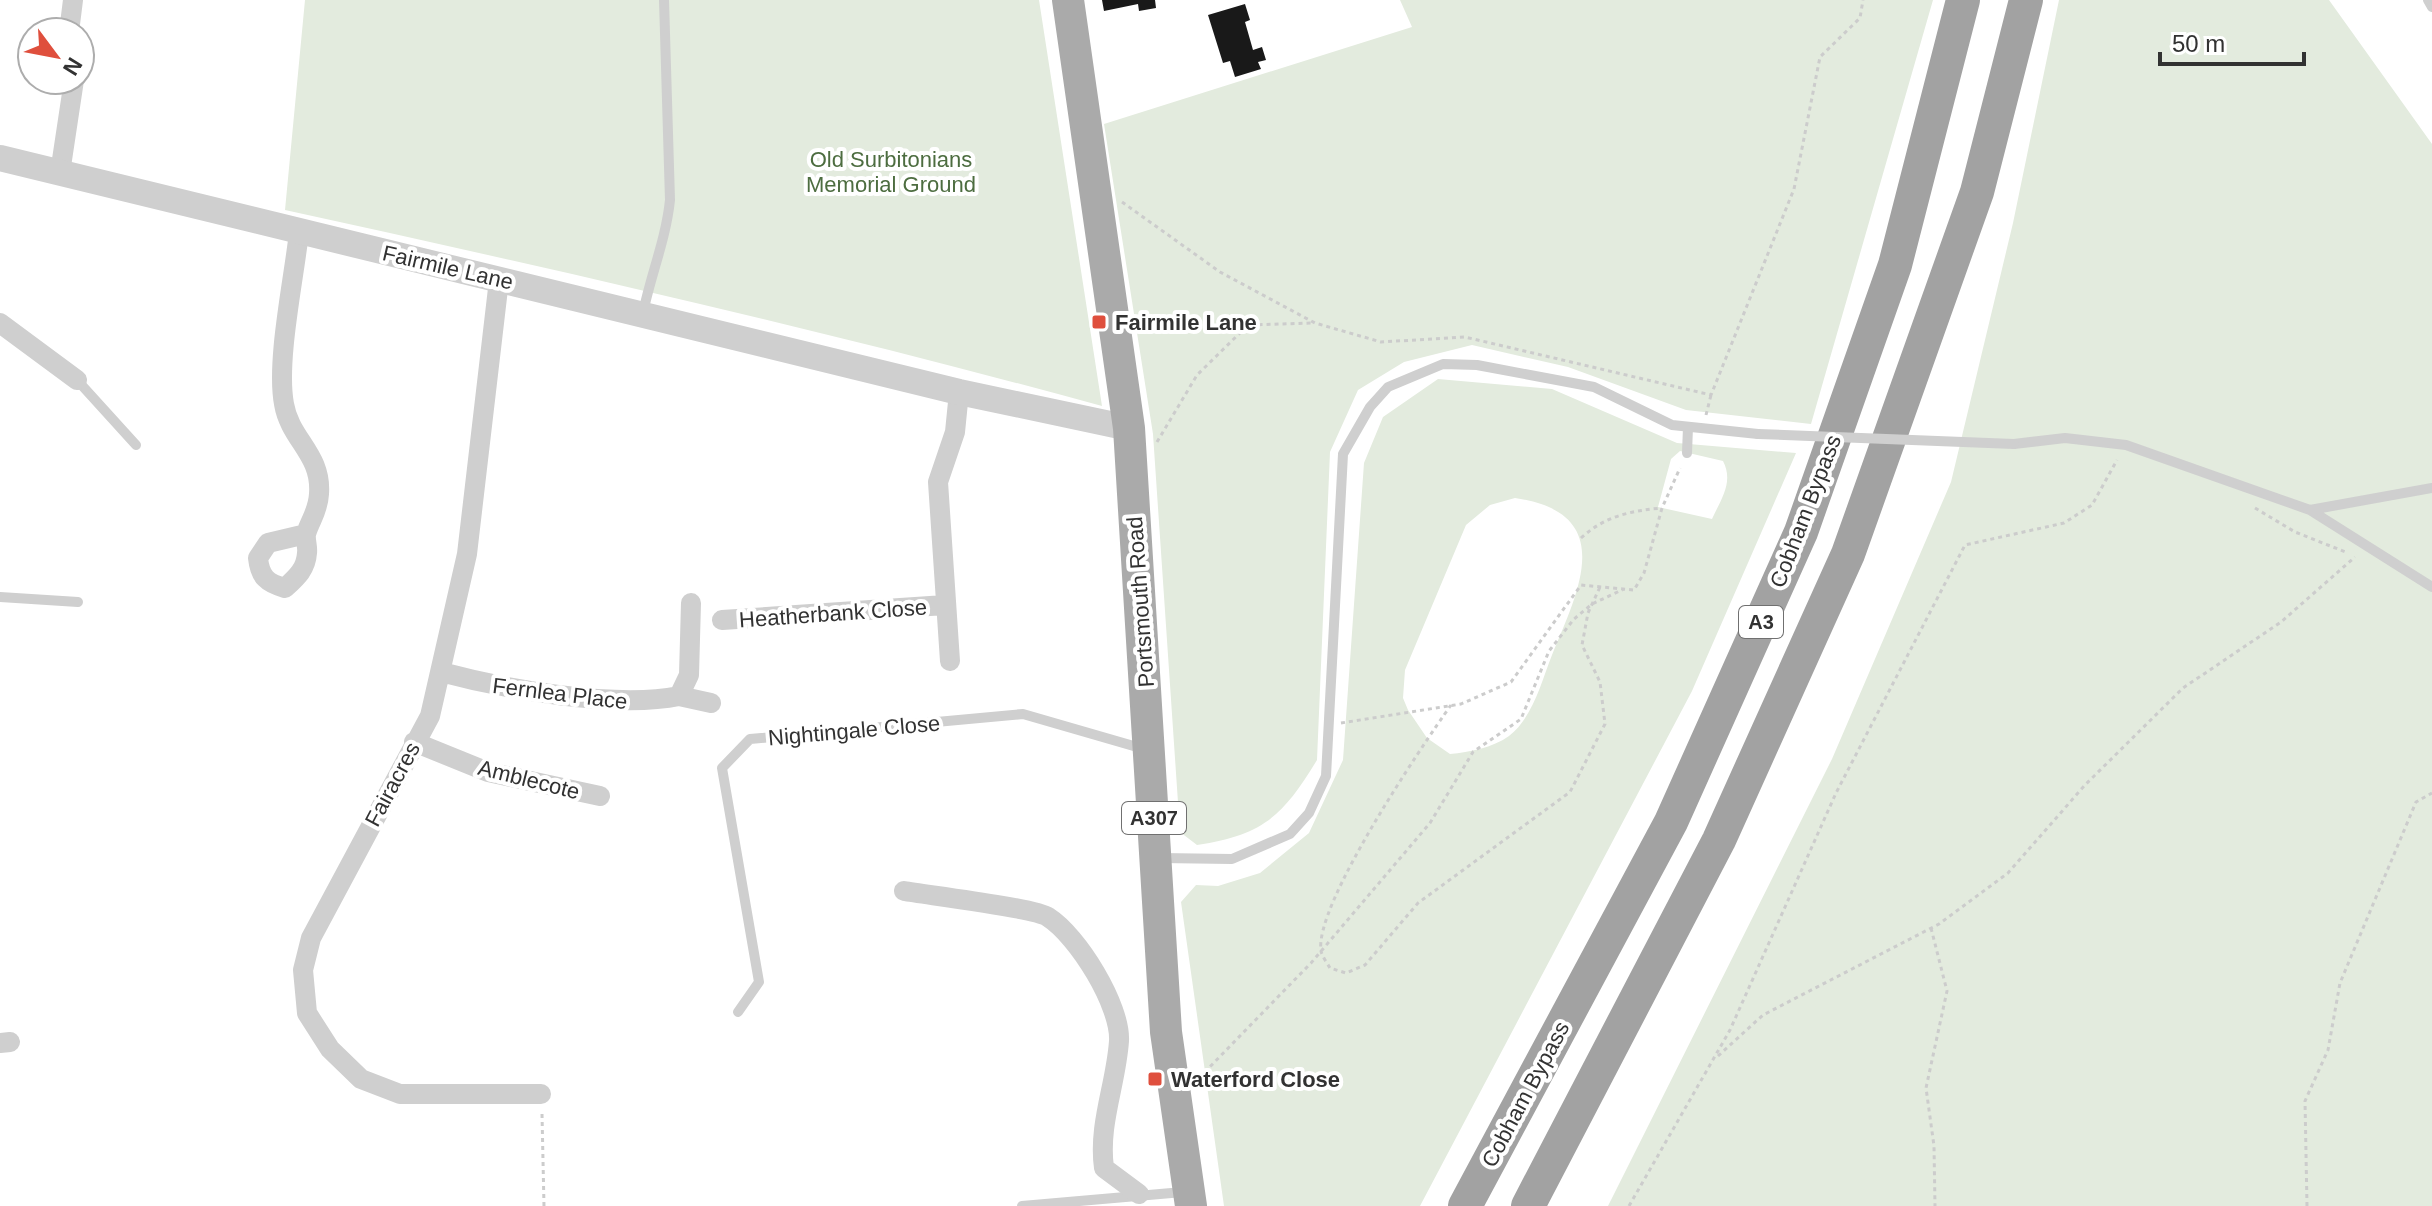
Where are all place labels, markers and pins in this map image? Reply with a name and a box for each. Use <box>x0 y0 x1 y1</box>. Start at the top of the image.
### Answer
place label: Fairmile Lane <box>1115 310 1257 335</box>
marker: Fairmile Lane <box>1090 313 1108 331</box>
place label: Waterford Close <box>1171 1067 1340 1092</box>
marker: Waterford Close <box>1146 1070 1164 1088</box>

